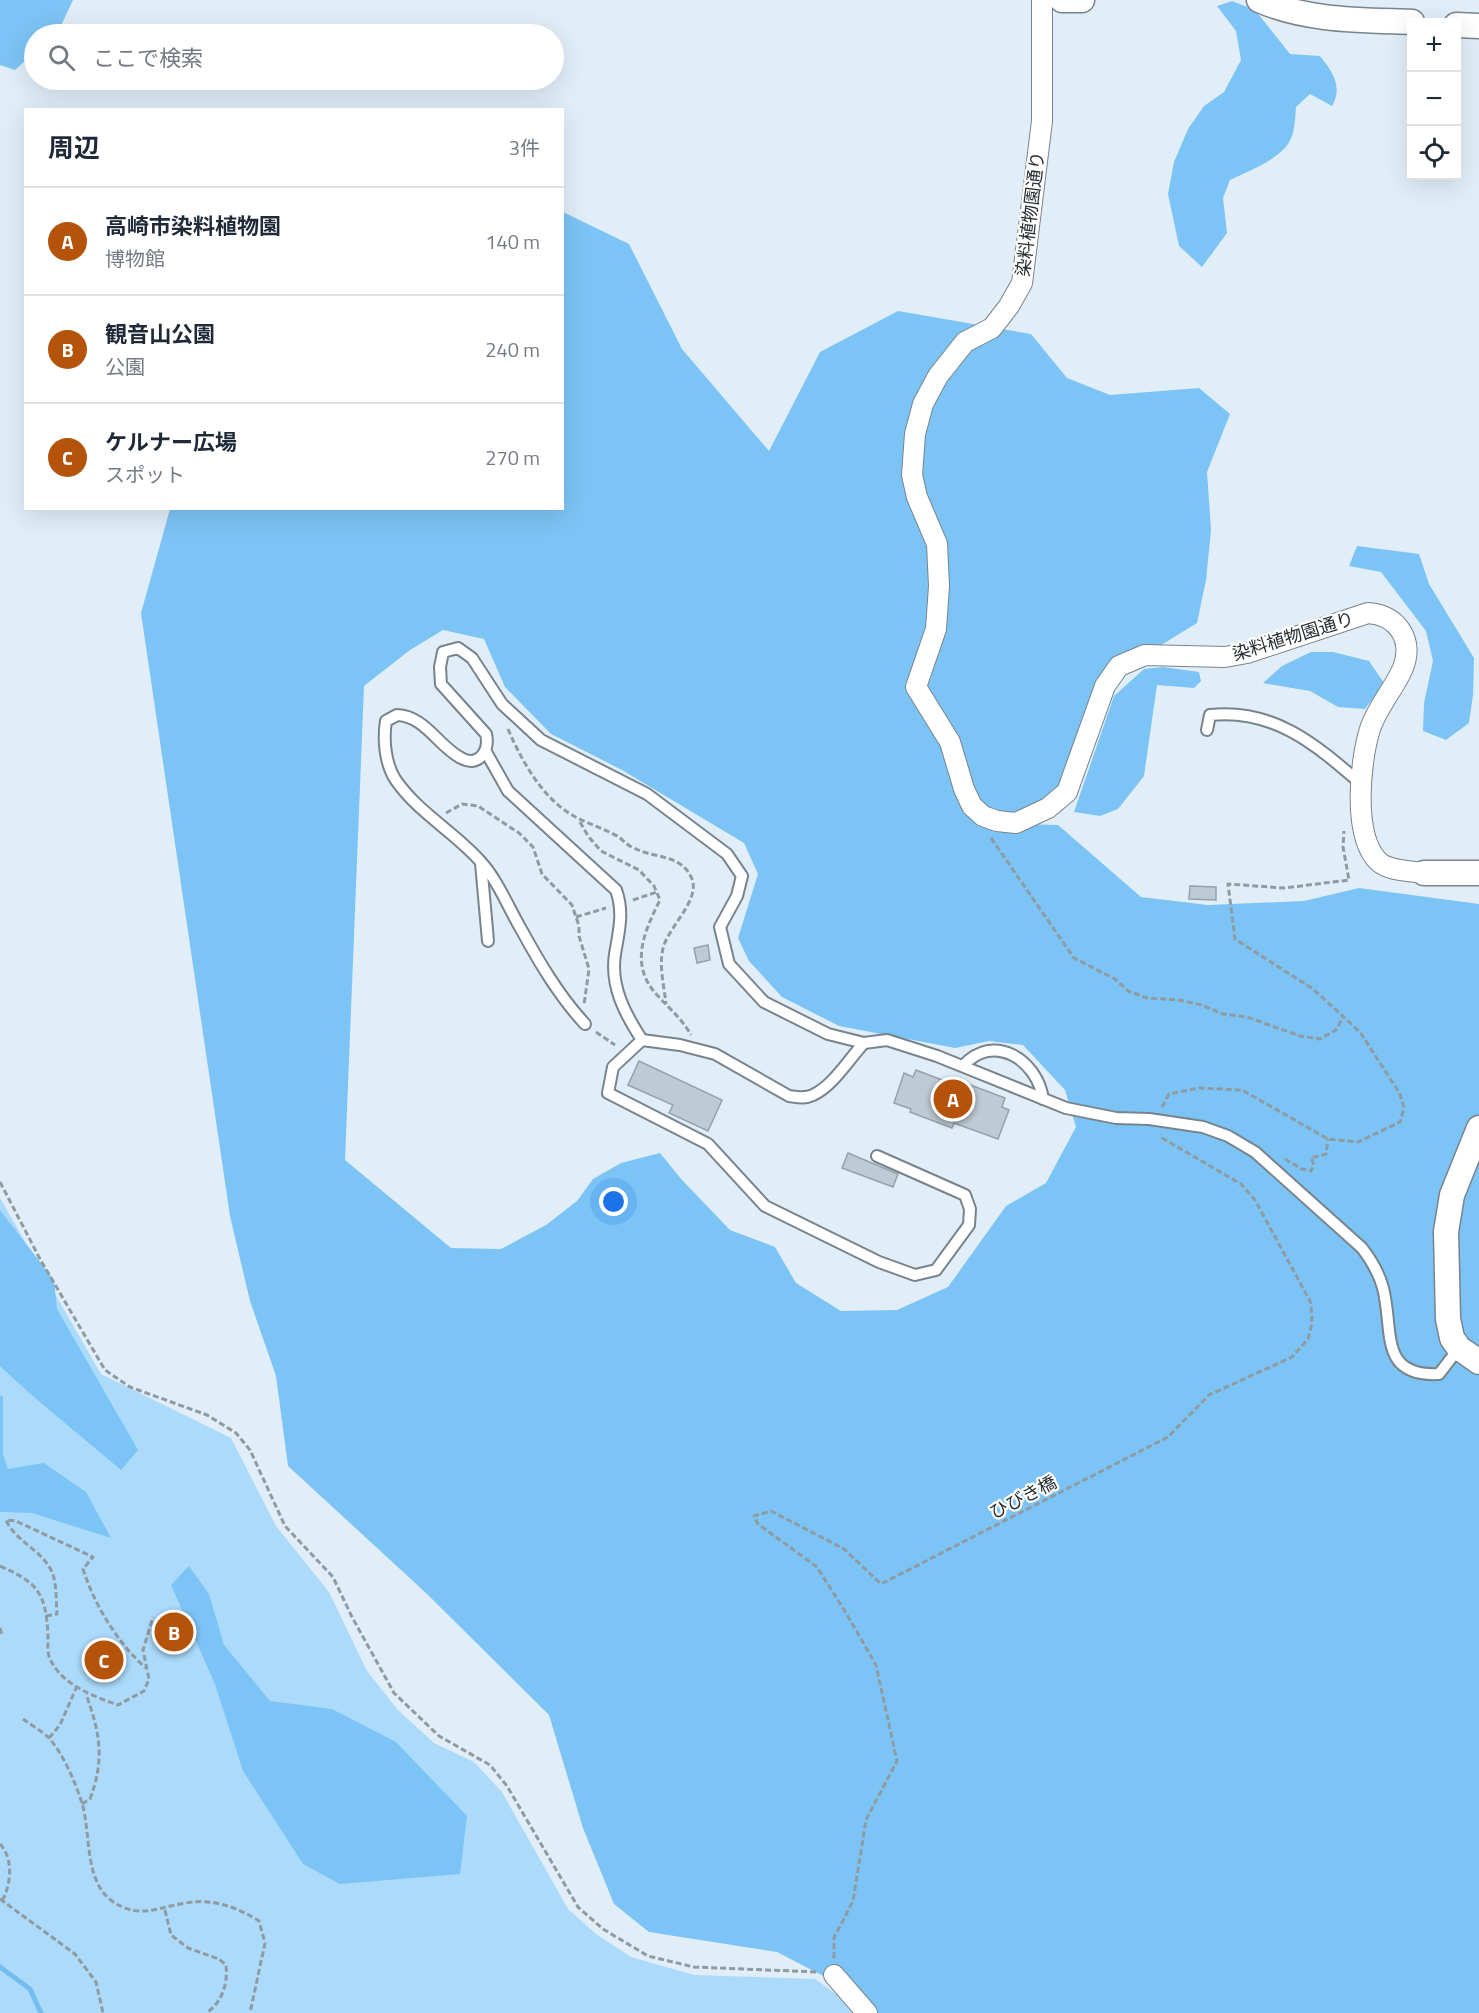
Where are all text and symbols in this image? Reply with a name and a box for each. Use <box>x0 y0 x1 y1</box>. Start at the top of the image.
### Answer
map controls <box>1407 18 1461 180</box>
button: + <box>1407 18 1461 72</box>
search box <box>24 24 564 90</box>
icon: search <box>45 41 78 74</box>
text: ここで検索 <box>93 41 203 75</box>
button: − <box>1407 72 1461 126</box>
button: locate <box>1407 126 1461 180</box>
text: 周辺 <box>48 128 100 167</box>
text: 3件 <box>509 132 540 163</box>
street label: 染料植物園通り <box>1009 150 1051 278</box>
text: 高崎市染料植物園 <box>105 209 281 243</box>
text: A <box>61 226 74 257</box>
text: 140 m <box>485 226 540 257</box>
text: 博物館 <box>105 243 165 274</box>
text: 観音山公園 <box>105 317 215 351</box>
text: B <box>61 334 74 365</box>
text: 240 m <box>485 334 540 365</box>
text: 公園 <box>105 351 145 382</box>
text: ケルナー広場 <box>105 425 237 459</box>
text: C <box>62 442 73 473</box>
text: 270 m <box>485 442 540 473</box>
text: スポット <box>105 459 185 490</box>
street label: 染料植物園通り <box>1229 605 1357 667</box>
pin: A <box>934 1076 972 1122</box>
your location <box>599 1187 628 1216</box>
street label: ひびき橋 <box>985 1469 1061 1525</box>
pin: B <box>154 1610 194 1654</box>
pin: C <box>84 1638 124 1682</box>

